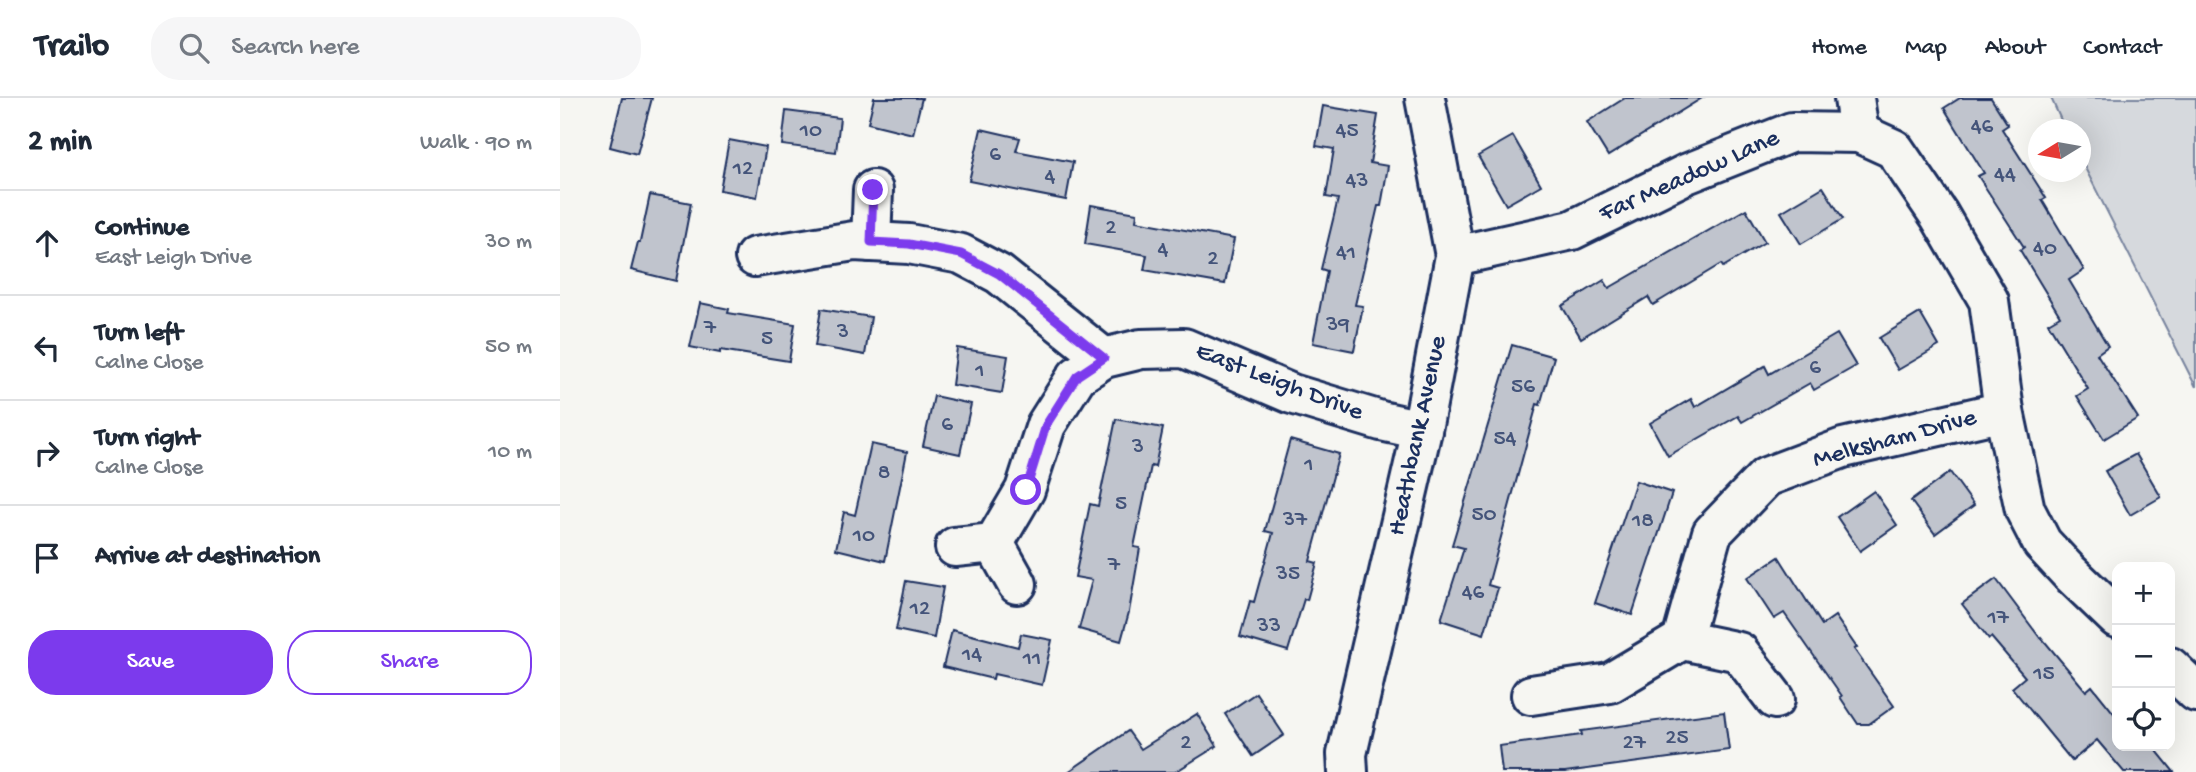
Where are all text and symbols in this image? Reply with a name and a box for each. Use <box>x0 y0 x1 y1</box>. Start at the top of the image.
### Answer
search box <box>151 17 641 80</box>
text: Trailo <box>35 29 109 67</box>
icon: search <box>175 29 213 67</box>
text: Search here <box>231 33 359 64</box>
text: Home <box>1811 34 1867 63</box>
text: Map <box>1905 34 1947 63</box>
text: About <box>1985 34 2045 63</box>
text: Contact <box>2083 34 2161 63</box>
house number: 46 <box>1971 114 1994 141</box>
house number: 10 <box>799 118 822 145</box>
house number: 45 <box>1336 118 1358 145</box>
north arrow <box>2028 119 2091 182</box>
street label: Far Meadow Lane <box>1594 123 1785 231</box>
text: 2 min <box>28 126 92 161</box>
text: Walk · 90 m <box>420 130 532 157</box>
house number: 6 <box>989 142 1001 169</box>
house number: 12 <box>732 156 753 183</box>
house number: 44 <box>1994 162 2016 189</box>
house number: 4 <box>1045 164 1056 191</box>
house number: 43 <box>1346 168 1368 195</box>
route end <box>857 174 888 205</box>
text: Continue <box>95 214 189 245</box>
house number: 2 <box>1105 215 1117 242</box>
icon: ahead <box>28 224 66 262</box>
text: 30 m <box>485 229 532 256</box>
house number: 40 <box>2033 236 2057 263</box>
house number: 4 <box>1158 237 1169 264</box>
house number: 41 <box>1336 240 1356 267</box>
text: East Leigh Drive <box>95 245 252 272</box>
house number: 2 <box>1207 246 1219 273</box>
house number: 39 <box>1325 312 1350 339</box>
house number: 7 <box>703 315 717 342</box>
text: Turn left <box>95 319 183 350</box>
house number: 3 <box>836 319 849 346</box>
house number: 5 <box>761 326 773 353</box>
icon: left <box>28 329 66 367</box>
street label: Heathbank Avenue <box>1383 333 1455 539</box>
text: 50 m <box>485 334 532 361</box>
street label: East Leigh Drive <box>1191 337 1368 429</box>
text: Calne Close <box>95 350 203 377</box>
house number: 6 <box>1809 355 1821 382</box>
house number: 1 <box>974 358 985 385</box>
house number: 56 <box>1511 374 1535 401</box>
street label: Melksham Drive <box>1810 403 1981 477</box>
house number: 6 <box>941 412 953 439</box>
text: Turn right <box>95 424 199 455</box>
house number: 54 <box>1494 426 1517 453</box>
icon: right <box>28 434 66 472</box>
house number: 3 <box>1131 434 1144 461</box>
text: 10 m <box>488 439 532 466</box>
house number: 1 <box>1303 452 1314 479</box>
text: Calne Close <box>95 455 203 482</box>
house number: 8 <box>878 460 890 487</box>
route start <box>1010 474 1041 505</box>
house number: 5 <box>1115 491 1127 518</box>
house number: 50 <box>1471 502 1497 529</box>
house number: 37 <box>1282 507 1308 534</box>
house number: 18 <box>1631 508 1654 535</box>
house number: 10 <box>852 523 875 550</box>
icon: arrive <box>28 539 66 577</box>
text: Arrive at destination <box>95 542 320 573</box>
house number: 7 <box>1107 552 1121 579</box>
house number: 35 <box>1275 561 1300 588</box>
map controls <box>2112 562 2175 751</box>
button: + <box>2112 562 2175 625</box>
house number: 46 <box>1462 580 1485 607</box>
house number: 12 <box>909 596 930 623</box>
house number: 17 <box>1986 605 2010 632</box>
house number: 33 <box>1256 613 1281 640</box>
button: − <box>2112 625 2175 688</box>
button: Save <box>28 630 273 695</box>
button: Share <box>287 630 532 695</box>
house number: 14 <box>961 642 982 669</box>
house number: 11 <box>1022 646 1041 673</box>
house number: 15 <box>2032 661 2055 688</box>
button: locate <box>2112 688 2175 751</box>
house number: 25 <box>1665 725 1689 752</box>
house number: 2 <box>1180 730 1192 757</box>
house number: 27 <box>1622 730 1647 757</box>

